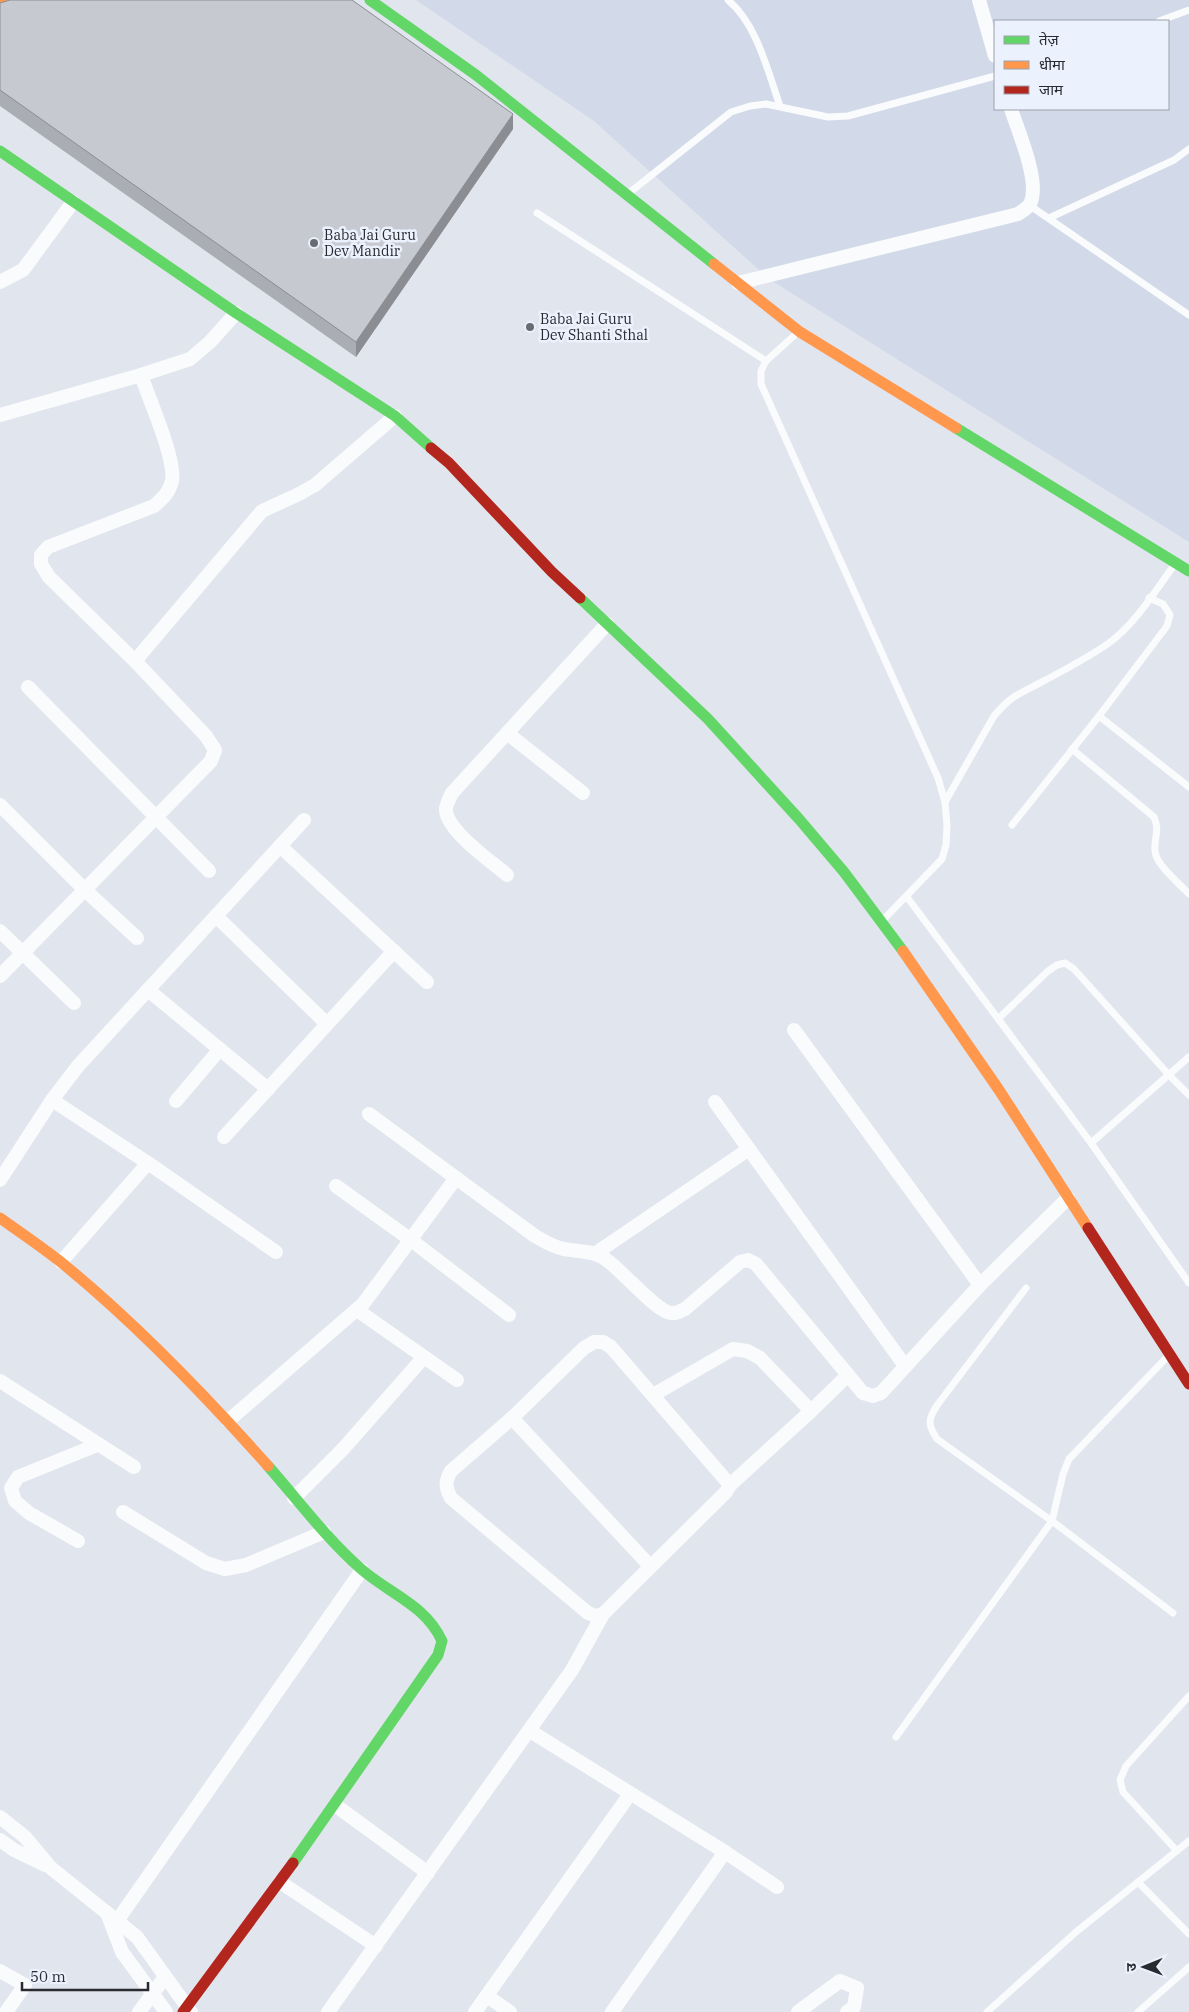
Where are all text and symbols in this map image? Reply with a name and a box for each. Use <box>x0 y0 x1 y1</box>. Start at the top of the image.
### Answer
legend <box>994 20 1169 110</box>
text: तेज़ <box>1039 30 1060 49</box>
text: धीमा <box>1039 55 1066 74</box>
text: जाम <box>1039 80 1064 99</box>
place label: Baba Jai Guru Dev Mandir <box>324 226 416 260</box>
marker: Baba Jai Guru Dev Mandir <box>308 237 320 249</box>
place label: Baba Jai Guru Dev Shanti Sthal <box>540 310 648 344</box>
marker: Baba Jai Guru Dev Shanti Sthal <box>524 321 536 333</box>
north arrow <box>1119 1942 1169 1992</box>
scale bar <box>22 1960 149 1992</box>
text: उ <box>1122 1962 1140 1971</box>
text: 50 m <box>30 1967 66 1986</box>

